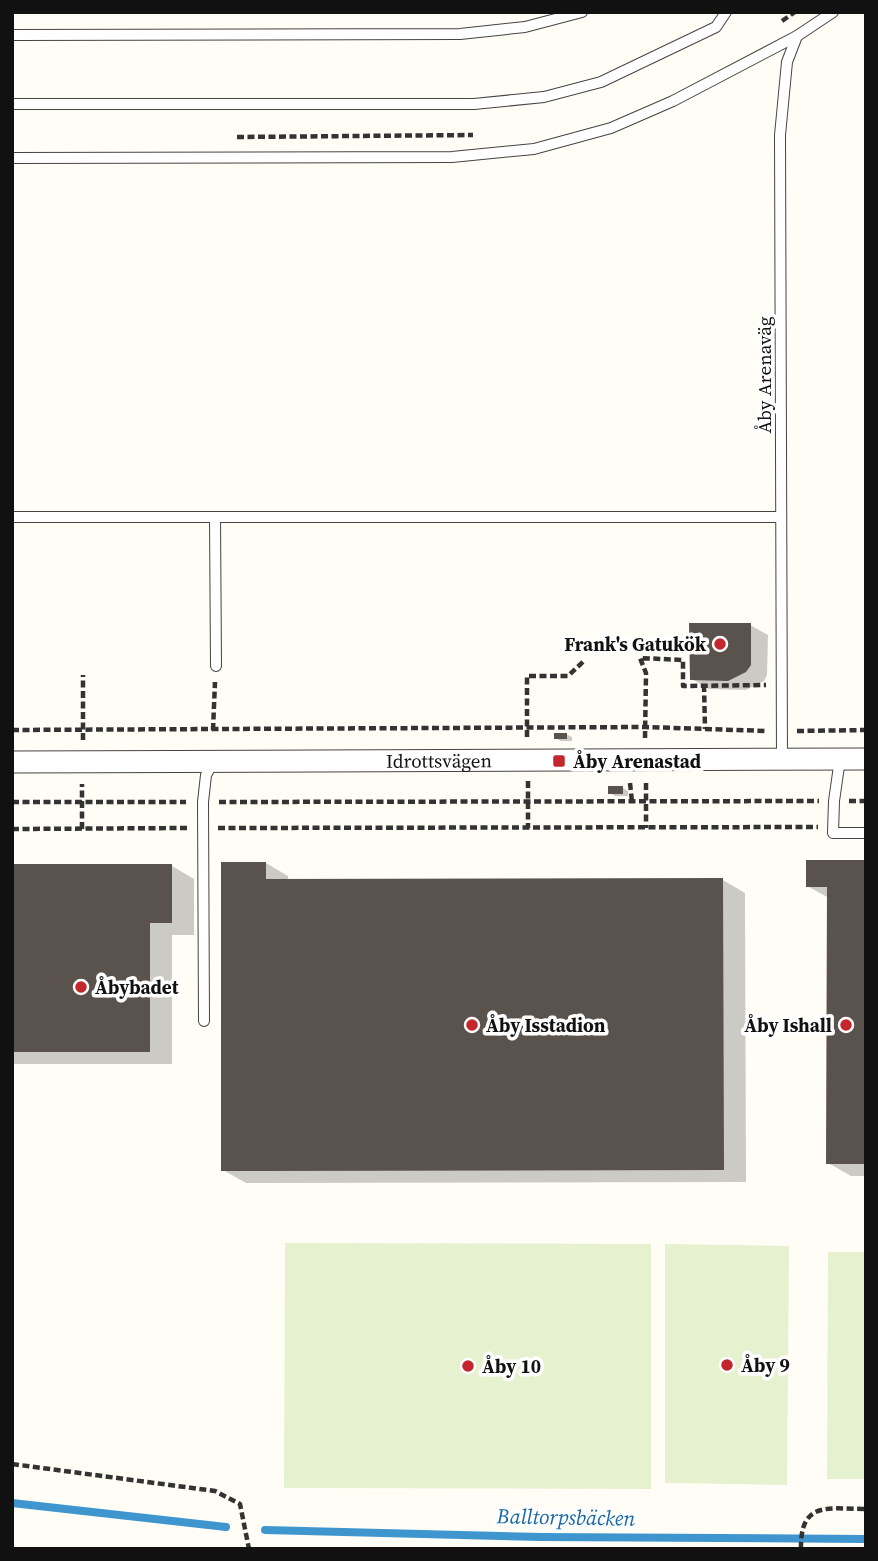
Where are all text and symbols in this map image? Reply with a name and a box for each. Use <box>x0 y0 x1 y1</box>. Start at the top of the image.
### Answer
street label: Åby Arenaväg <box>751 316 777 434</box>
place label: Frank's Gatukök <box>564 631 707 657</box>
marker: Frank's Gatukök <box>712 636 728 652</box>
street label: Idrottsvägen <box>386 747 492 774</box>
place label: Åby Arenastad <box>573 748 701 774</box>
marker: Åby Arenastad <box>551 753 567 769</box>
place label: Åbybadet <box>95 974 179 1000</box>
marker: Åbybadet <box>73 979 89 995</box>
place label: Åby Isstadion <box>486 1012 606 1038</box>
place label: Åby Ishall <box>744 1012 832 1038</box>
marker: Åby Isstadion <box>464 1017 480 1033</box>
marker: Åby Ishall <box>838 1017 854 1033</box>
place label: Åby 9 <box>741 1352 790 1378</box>
place label: Åby 10 <box>482 1353 541 1379</box>
marker: Åby 9 <box>719 1357 735 1373</box>
marker: Åby 10 <box>460 1358 476 1374</box>
water label: Balltorpsbäcken <box>495 1501 636 1533</box>

